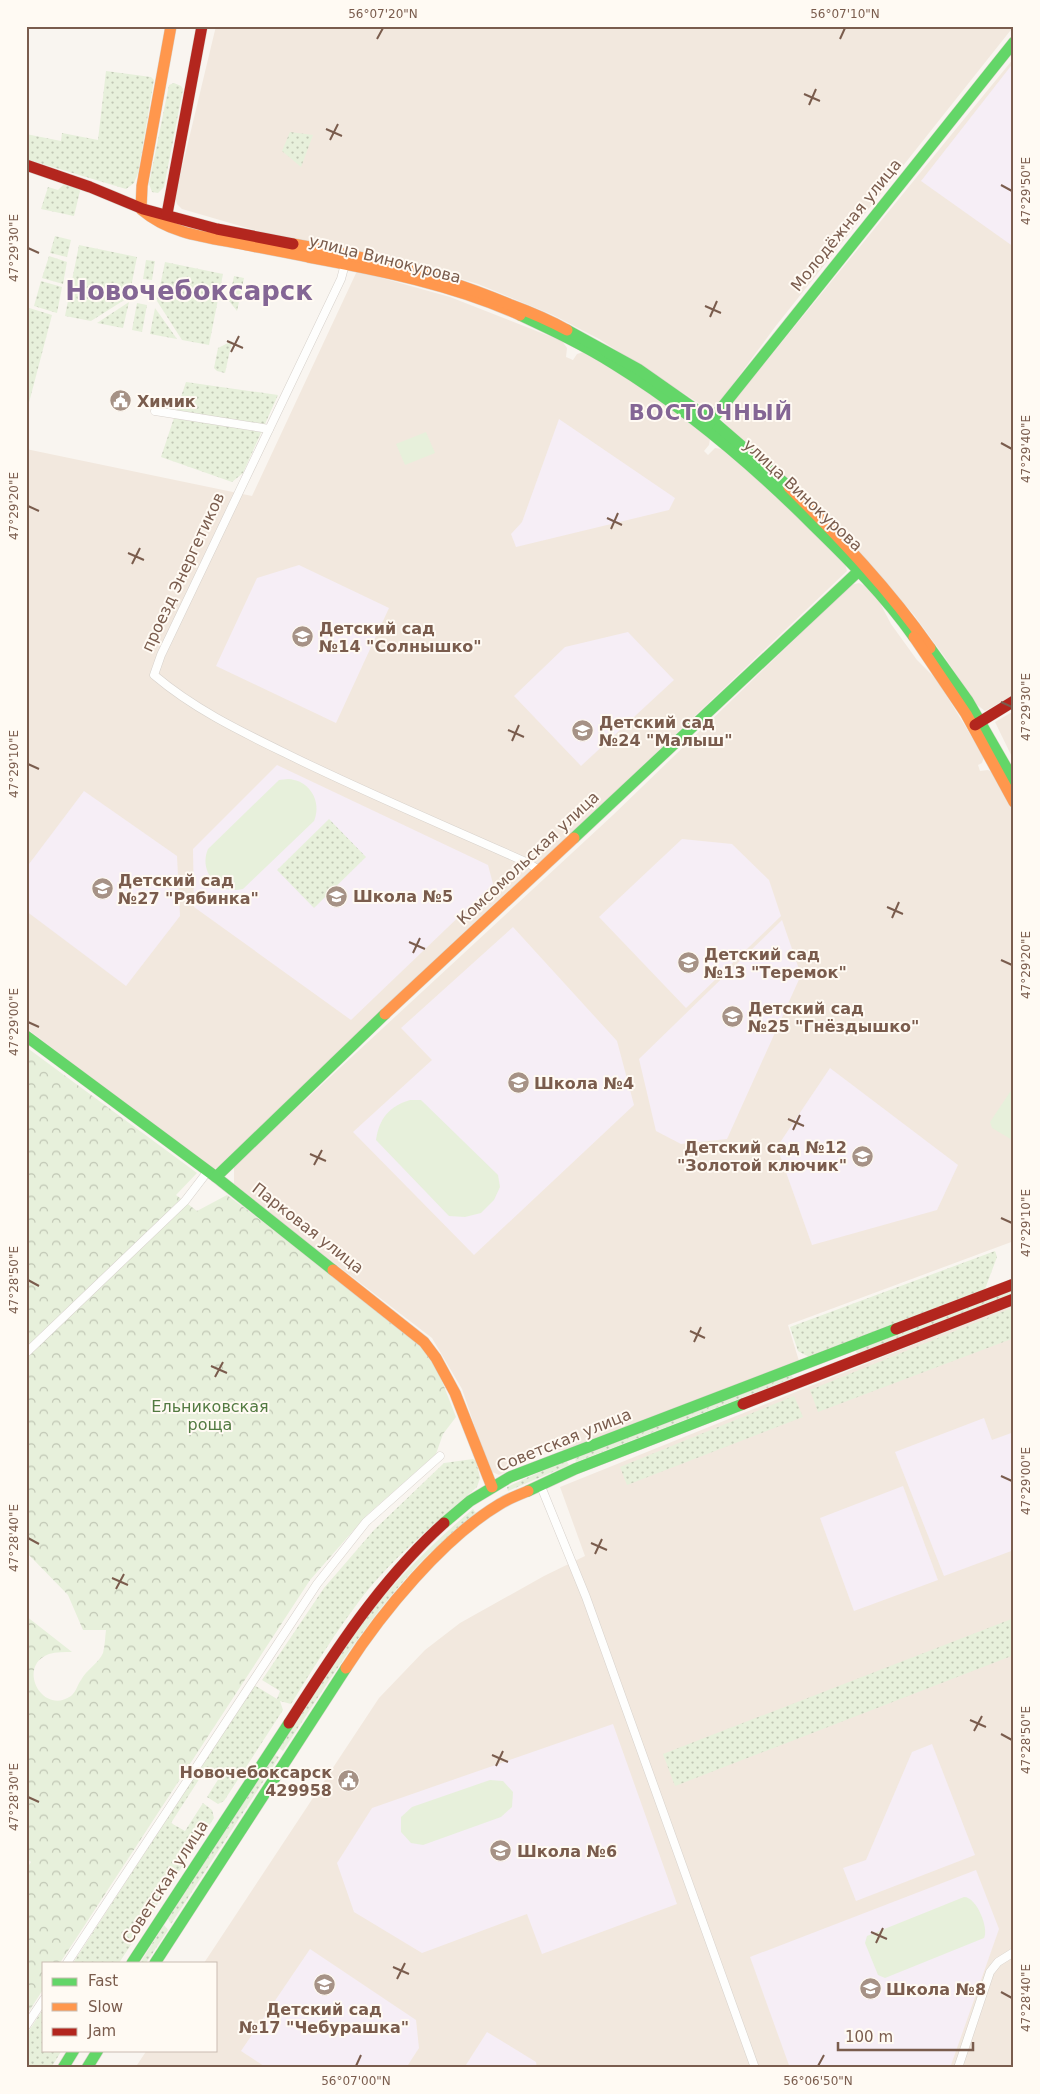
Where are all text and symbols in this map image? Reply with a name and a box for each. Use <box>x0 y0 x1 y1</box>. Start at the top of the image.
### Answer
text: 56°07'20"N <box>348 7 418 21</box>
text: 56°07'10"N <box>810 7 880 21</box>
street label: Молодёжная улица <box>787 155 905 295</box>
text: 47°29'50"E <box>1019 157 1033 225</box>
text: 47°29'30"E <box>7 214 21 282</box>
street label: улица Винокурова <box>307 231 463 287</box>
district label: Новочебоксарск <box>65 276 313 306</box>
public building icon: Химик <box>109 389 133 413</box>
place label: Химик <box>137 392 196 411</box>
district label: ВОСТОЧНЫЙ <box>629 400 793 425</box>
text: 47°29'40"E <box>1019 415 1033 483</box>
street label: улица Винокурова <box>740 435 866 555</box>
text: 47°29'20"E <box>7 472 21 540</box>
street label: проезд Энергетиков <box>138 489 228 655</box>
place label: Детский сад №14 "Солнышко" <box>319 619 482 656</box>
school or university icon: Детский сад №14 "Солнышко" <box>291 625 315 649</box>
text: 47°29'30"E <box>1019 673 1033 741</box>
place label: Детский сад №24 "Малыш" <box>599 713 733 750</box>
school or university icon: Детский сад №24 "Малыш" <box>571 719 595 743</box>
text: 47°29'10"E <box>7 730 21 798</box>
street label: Комсомольская улица <box>453 787 603 929</box>
place label: Детский сад №27 "Рябинка" <box>118 871 259 908</box>
school or university icon: Детский сад №27 "Рябинка" <box>90 877 114 901</box>
school or university icon: Школа №5 <box>325 884 349 908</box>
place label: Школа №5 <box>353 887 453 906</box>
text: 47°29'20"E <box>1019 931 1033 999</box>
place label: Детский сад №13 "Теремок" <box>704 945 847 982</box>
school or university icon: Детский сад №13 "Теремок" <box>676 951 700 975</box>
text: 47°29'00"E <box>7 988 21 1056</box>
place label: Детский сад №25 "Гнёздышко" <box>748 999 919 1036</box>
school or university icon: Детский сад №25 "Гнёздышко" <box>720 1005 744 1029</box>
school or university icon: Школа №4 <box>506 1071 530 1095</box>
place label: Школа №4 <box>534 1074 634 1093</box>
place label: Детский сад №12 "Золотой ключик" <box>677 1138 847 1175</box>
school or university icon: Детский сад №12 "Золотой ключик" <box>851 1144 875 1168</box>
street label: Парковая улица <box>248 1179 368 1277</box>
text: 47°29'10"E <box>1019 1189 1033 1257</box>
text: 47°28'50"E <box>7 1246 21 1314</box>
park label: Ельниковская роща <box>151 1397 269 1434</box>
street label: Советская улица <box>494 1404 634 1476</box>
text: 47°29'00"E <box>1019 1447 1033 1515</box>
text: 47°28'40"E <box>7 1504 21 1572</box>
text: 47°28'50"E <box>1019 1706 1033 1774</box>
text: 47°28'30"E <box>7 1763 21 1831</box>
place label: Новочебоксарск 429958 <box>180 1763 332 1800</box>
public building icon: Новочебоксарск 429958 <box>336 1769 360 1793</box>
street label: Советская улица <box>118 1817 212 1947</box>
school or university icon: Школа №6 <box>489 1839 513 1863</box>
place label: Школа №6 <box>517 1842 617 1861</box>
legend <box>42 1962 218 2052</box>
text: 47°28'40"E <box>1019 1964 1033 2032</box>
text: Fast <box>88 1972 118 1990</box>
school or university icon: Детский сад №17 "Чебурашка" <box>312 1973 336 1997</box>
school or university icon: Школа №8 <box>858 1977 882 2001</box>
place label: Школа №8 <box>886 1980 986 1999</box>
text: Slow <box>88 1998 123 2016</box>
place label: Детский сад №17 "Чебурашка" <box>239 2000 409 2037</box>
scale bar <box>838 2019 972 2051</box>
text: Jam <box>87 2022 116 2040</box>
text: 100 m <box>845 2028 893 2046</box>
text: 56°07'00"N <box>321 2074 391 2088</box>
text: 56°06'50"N <box>783 2074 853 2088</box>

